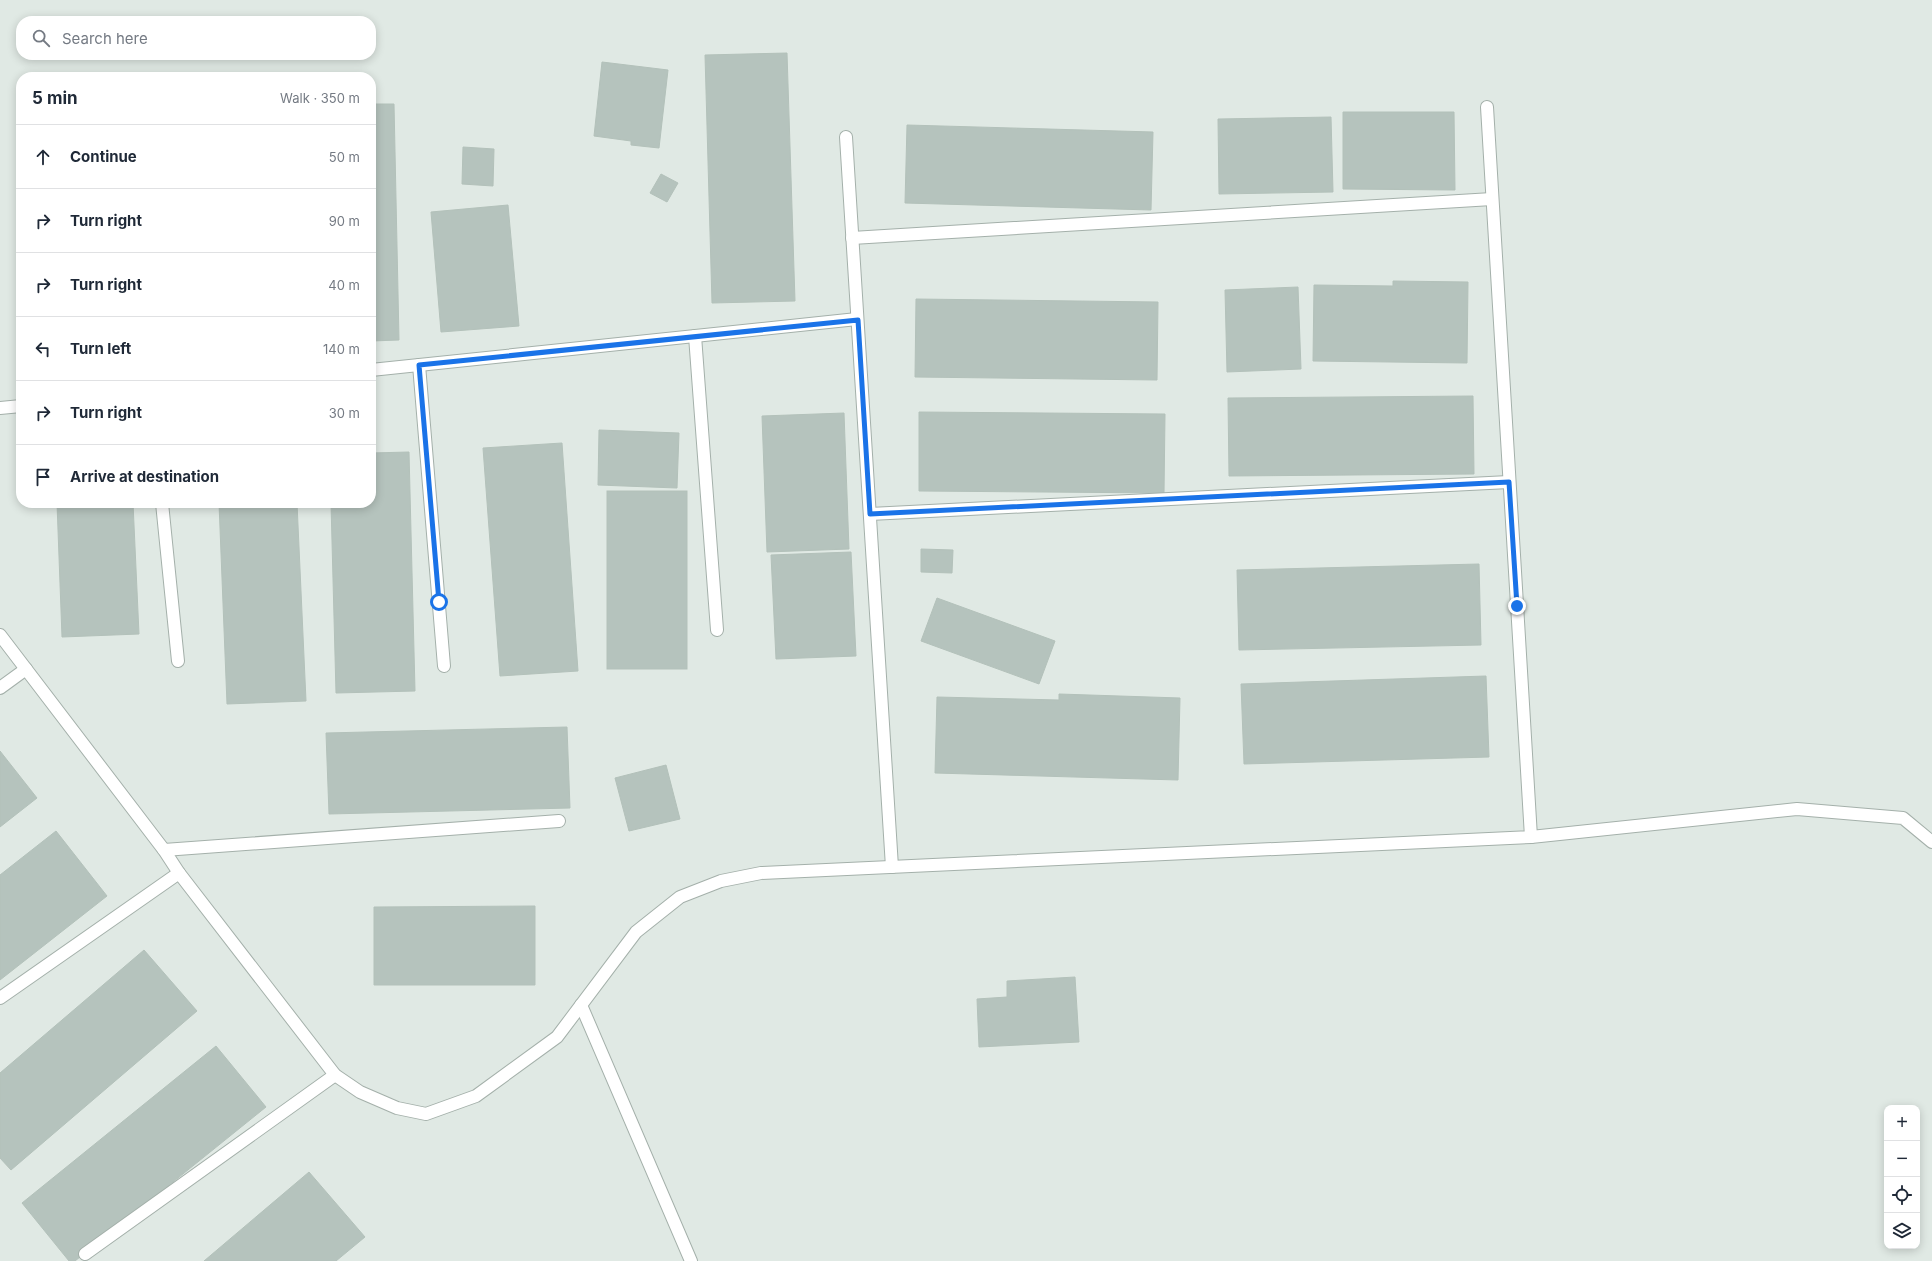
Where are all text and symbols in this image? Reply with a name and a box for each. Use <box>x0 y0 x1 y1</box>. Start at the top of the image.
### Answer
search box <box>16 16 376 60</box>
icon: search <box>30 27 52 49</box>
text: Search here <box>62 29 148 48</box>
text: 5 min <box>32 88 78 108</box>
text: Walk · 350 m <box>280 90 360 106</box>
icon: ahead <box>32 146 54 168</box>
text: Continue <box>70 147 137 166</box>
text: 50 m <box>329 149 360 165</box>
icon: right <box>32 210 54 232</box>
text: Turn right <box>70 211 142 230</box>
text: 90 m <box>329 213 360 229</box>
icon: right <box>32 274 54 296</box>
text: Turn right <box>70 275 142 294</box>
text: 40 m <box>328 277 360 293</box>
icon: left <box>32 338 54 360</box>
text: Turn left <box>70 339 131 358</box>
text: 140 m <box>323 341 360 357</box>
icon: right <box>32 402 54 424</box>
text: Turn right <box>70 403 142 422</box>
text: 30 m <box>329 405 360 421</box>
icon: arrive <box>32 466 54 488</box>
text: Arrive at destination <box>70 467 219 486</box>
route start <box>430 593 448 611</box>
route end <box>1508 597 1526 615</box>
map controls <box>1884 1105 1920 1249</box>
button: + <box>1884 1105 1920 1141</box>
button: − <box>1884 1141 1920 1177</box>
button: locate <box>1884 1177 1920 1213</box>
button: layers <box>1884 1213 1920 1249</box>

